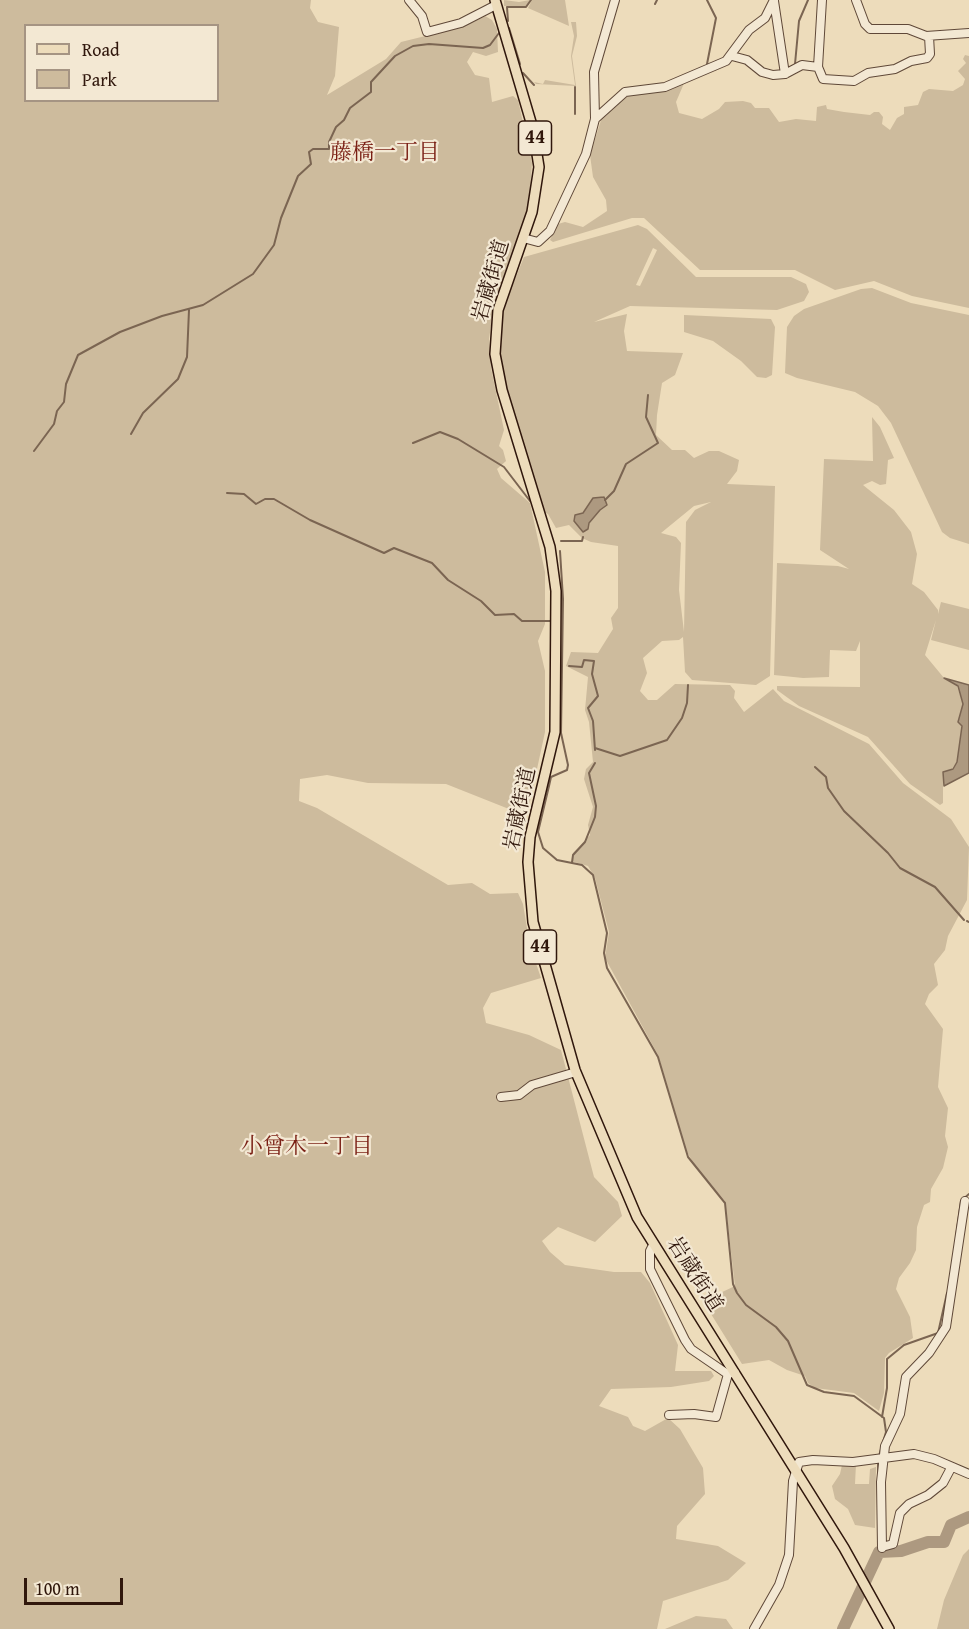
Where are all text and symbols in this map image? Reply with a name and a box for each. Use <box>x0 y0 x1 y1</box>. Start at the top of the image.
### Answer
legend <box>24 24 219 102</box>
text: Road <box>82 36 120 63</box>
text: Park <box>82 66 117 93</box>
road number: 44 <box>518 121 552 155</box>
district label: 藤橋一丁目 <box>330 140 440 166</box>
street label: 岩蔵街道 <box>468 237 516 325</box>
street label: 岩蔵街道 <box>500 765 542 853</box>
road number: 44 <box>524 930 556 964</box>
district label: 小曾木一丁目 <box>241 1134 373 1160</box>
street label: 岩蔵街道 <box>661 1233 727 1317</box>
scale bar <box>27 1566 126 1604</box>
text: 100 m <box>35 1575 80 1602</box>

